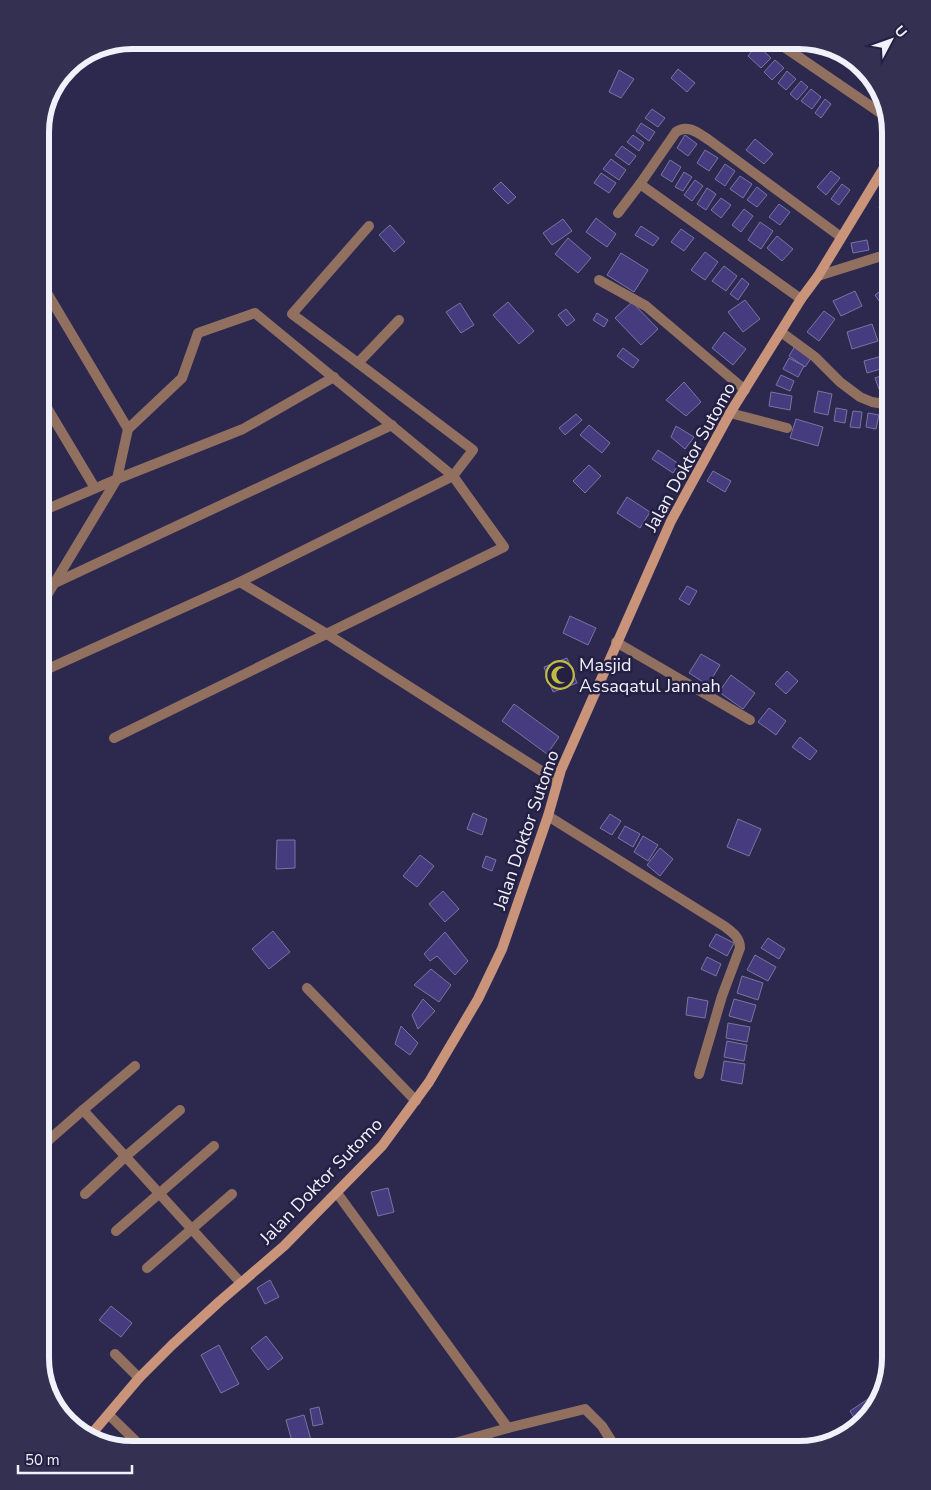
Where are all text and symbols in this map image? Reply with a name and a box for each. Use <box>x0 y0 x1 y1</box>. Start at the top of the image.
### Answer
north arrow <box>866 15 916 65</box>
text: U <box>890 22 911 42</box>
street label: Jalan Doktor Sutomo <box>638 378 741 537</box>
place label: Masjid Assaqatul Jannah <box>579 653 721 698</box>
mosque icon: Masjid Assaqatul Jannah <box>545 660 575 690</box>
street label: Jalan Doktor Sutomo <box>487 747 565 914</box>
street label: Jalan Doktor Sutomo <box>254 1112 388 1250</box>
scale bar <box>18 1442 131 1474</box>
text: 50 m <box>25 1450 60 1470</box>

